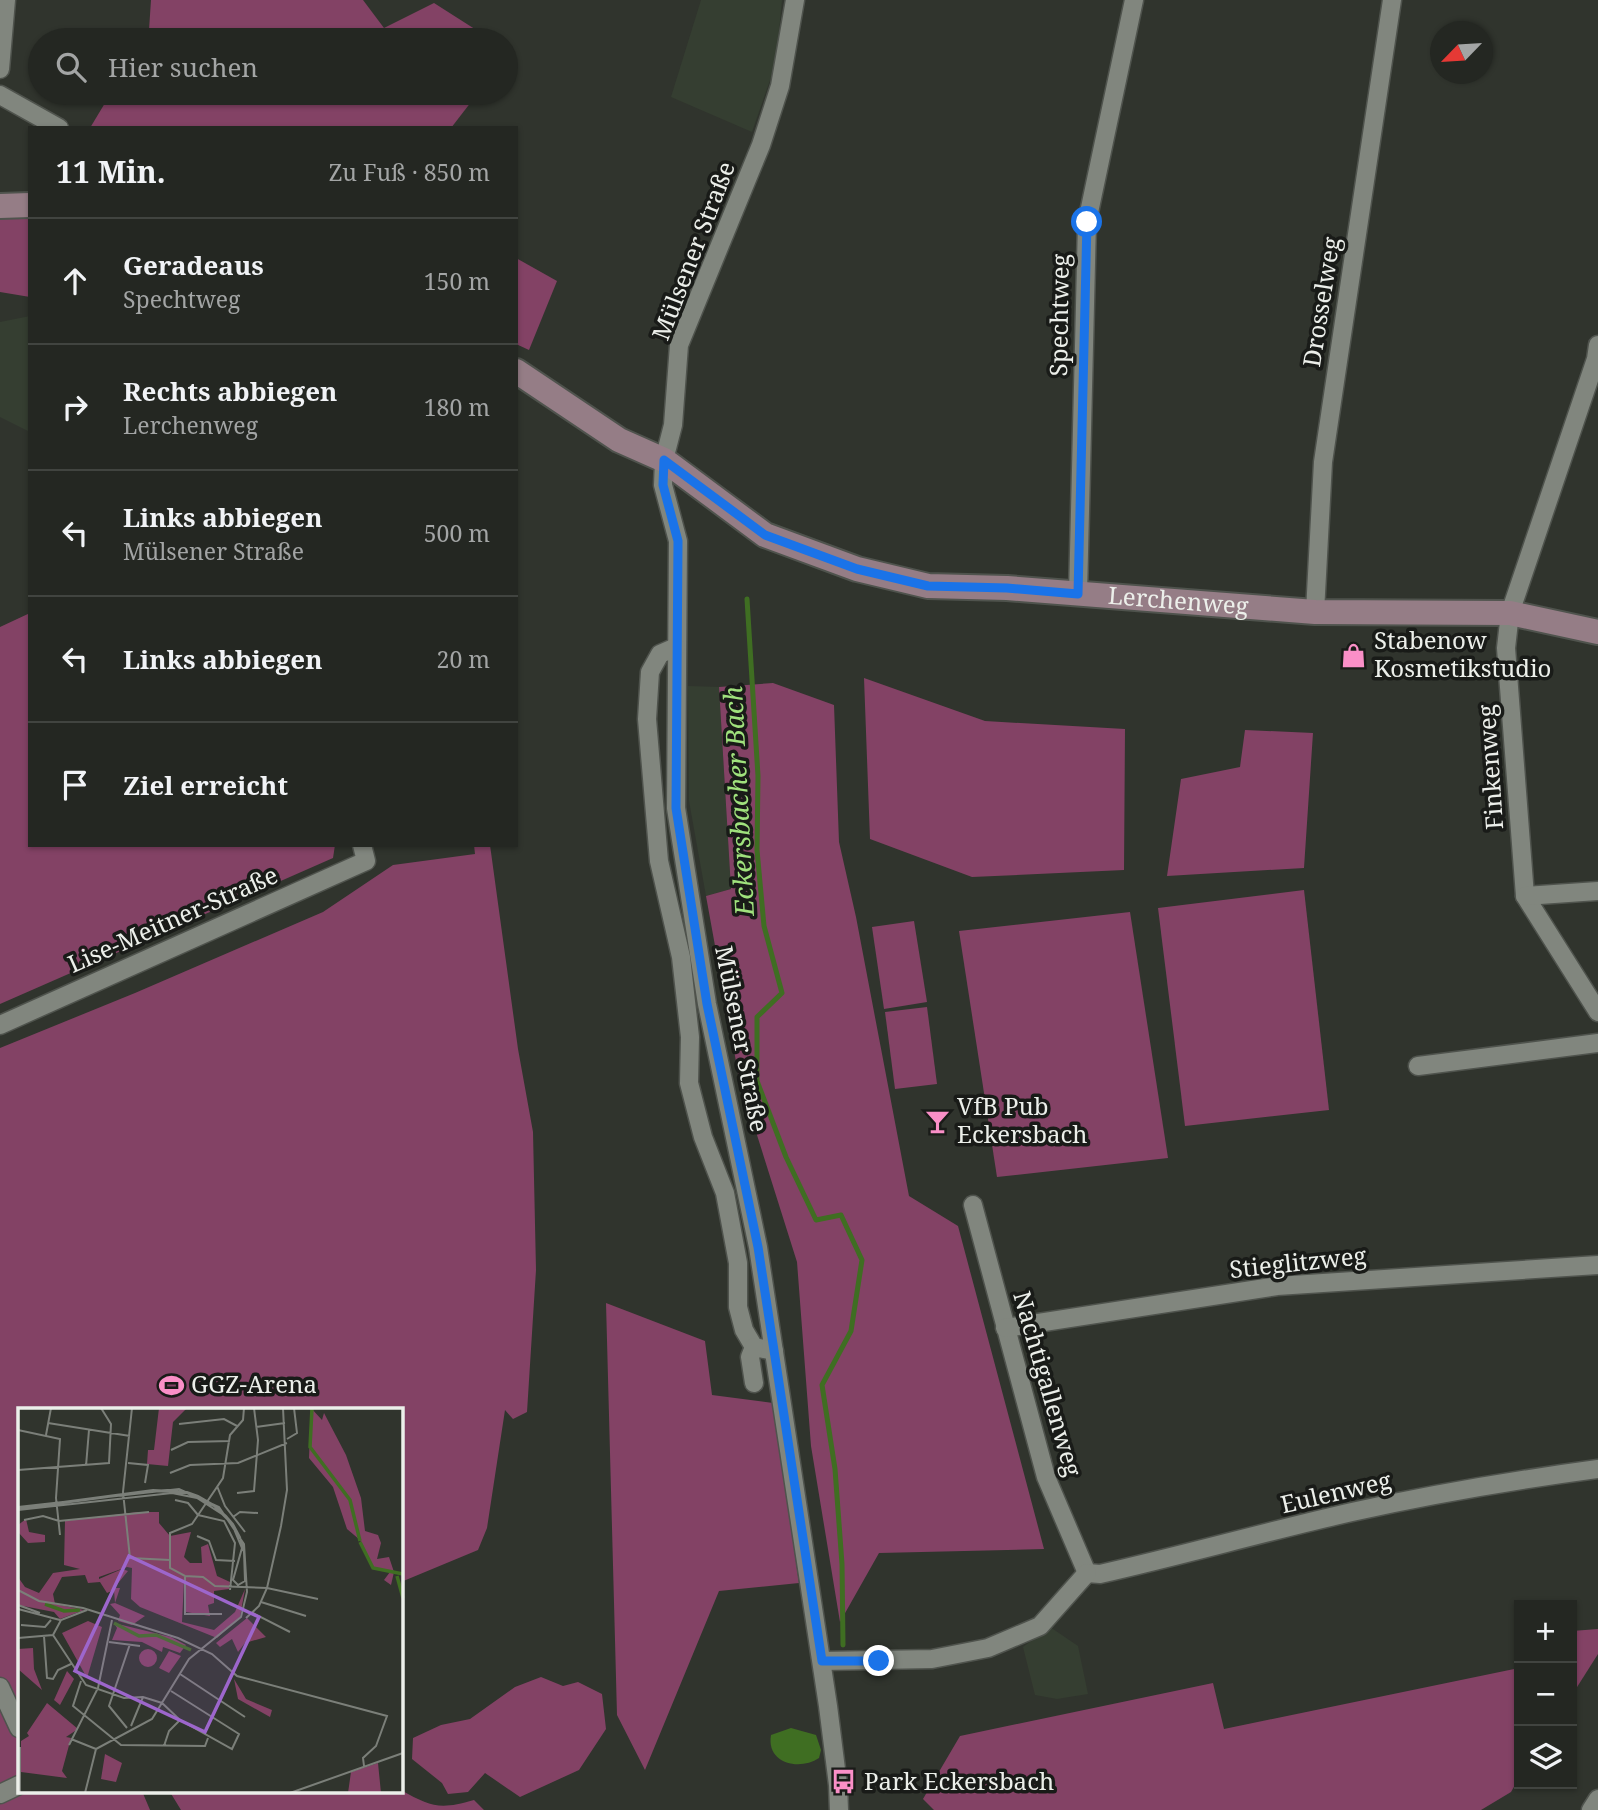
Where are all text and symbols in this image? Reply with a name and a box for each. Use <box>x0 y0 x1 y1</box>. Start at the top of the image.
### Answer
north arrow <box>1430 21 1493 84</box>
search box <box>28 28 518 105</box>
icon: search <box>52 48 90 86</box>
text: Hier suchen <box>108 49 258 85</box>
text: 11 Min. <box>56 151 166 192</box>
text: Zu Fuß · 850 m <box>329 156 490 188</box>
street label: Mülsener Straße <box>643 156 742 345</box>
route start <box>1071 206 1102 237</box>
street label: Drosselweg <box>1294 234 1347 369</box>
text: Geradeaus <box>123 247 264 283</box>
street label: Spechtweg <box>1041 253 1076 377</box>
icon: ahead <box>56 262 94 300</box>
text: 150 m <box>424 265 490 297</box>
text: Spechtweg <box>123 283 240 315</box>
text: Rechts abbiegen <box>123 373 337 409</box>
icon: right <box>56 388 94 426</box>
text: 180 m <box>424 391 490 423</box>
text: Lerchenweg <box>123 409 258 441</box>
text: Links abbiegen <box>123 499 322 535</box>
icon: left <box>56 514 94 552</box>
text: 500 m <box>424 517 490 549</box>
text: Mülsener Straße <box>123 535 304 567</box>
street label: Lerchenweg <box>1107 578 1250 622</box>
place label: Stabenow Kosmetikstudio <box>1374 623 1551 684</box>
icon: left <box>56 640 94 678</box>
text: Links abbiegen <box>123 641 322 677</box>
shop icon: Stabenow Kosmetikstudio <box>1340 641 1368 669</box>
text: 20 m <box>437 643 490 675</box>
water label: Eckersbacher Bach <box>714 685 762 918</box>
street label: Finkenweg <box>1469 703 1510 831</box>
icon: arrive <box>56 766 94 804</box>
text: Ziel erreicht <box>123 767 288 803</box>
street label: Lise-Meitner-Straße <box>62 857 283 980</box>
street label: Mülsener Straße <box>708 943 777 1135</box>
place label: VfB Pub Eckersbach <box>957 1089 1088 1150</box>
bar icon: VfB Pub Eckersbach <box>923 1107 951 1135</box>
street label: Stieglitzweg <box>1228 1238 1368 1285</box>
street label: Nachtigallenweg <box>1006 1287 1091 1480</box>
place label: GGZ-Arena <box>191 1367 317 1400</box>
sports icon: GGZ-Arena <box>157 1371 185 1399</box>
inset map <box>18 1408 402 1792</box>
street label: Eulenweg <box>1277 1463 1394 1520</box>
map controls <box>1514 1600 1577 1789</box>
button: + <box>1514 1600 1577 1663</box>
route end <box>863 1645 894 1676</box>
button: − <box>1514 1663 1577 1726</box>
button: layers <box>1514 1726 1577 1789</box>
place label: Park Eckersbach <box>864 1764 1054 1797</box>
bus stop icon: Park Eckersbach <box>830 1768 858 1796</box>

